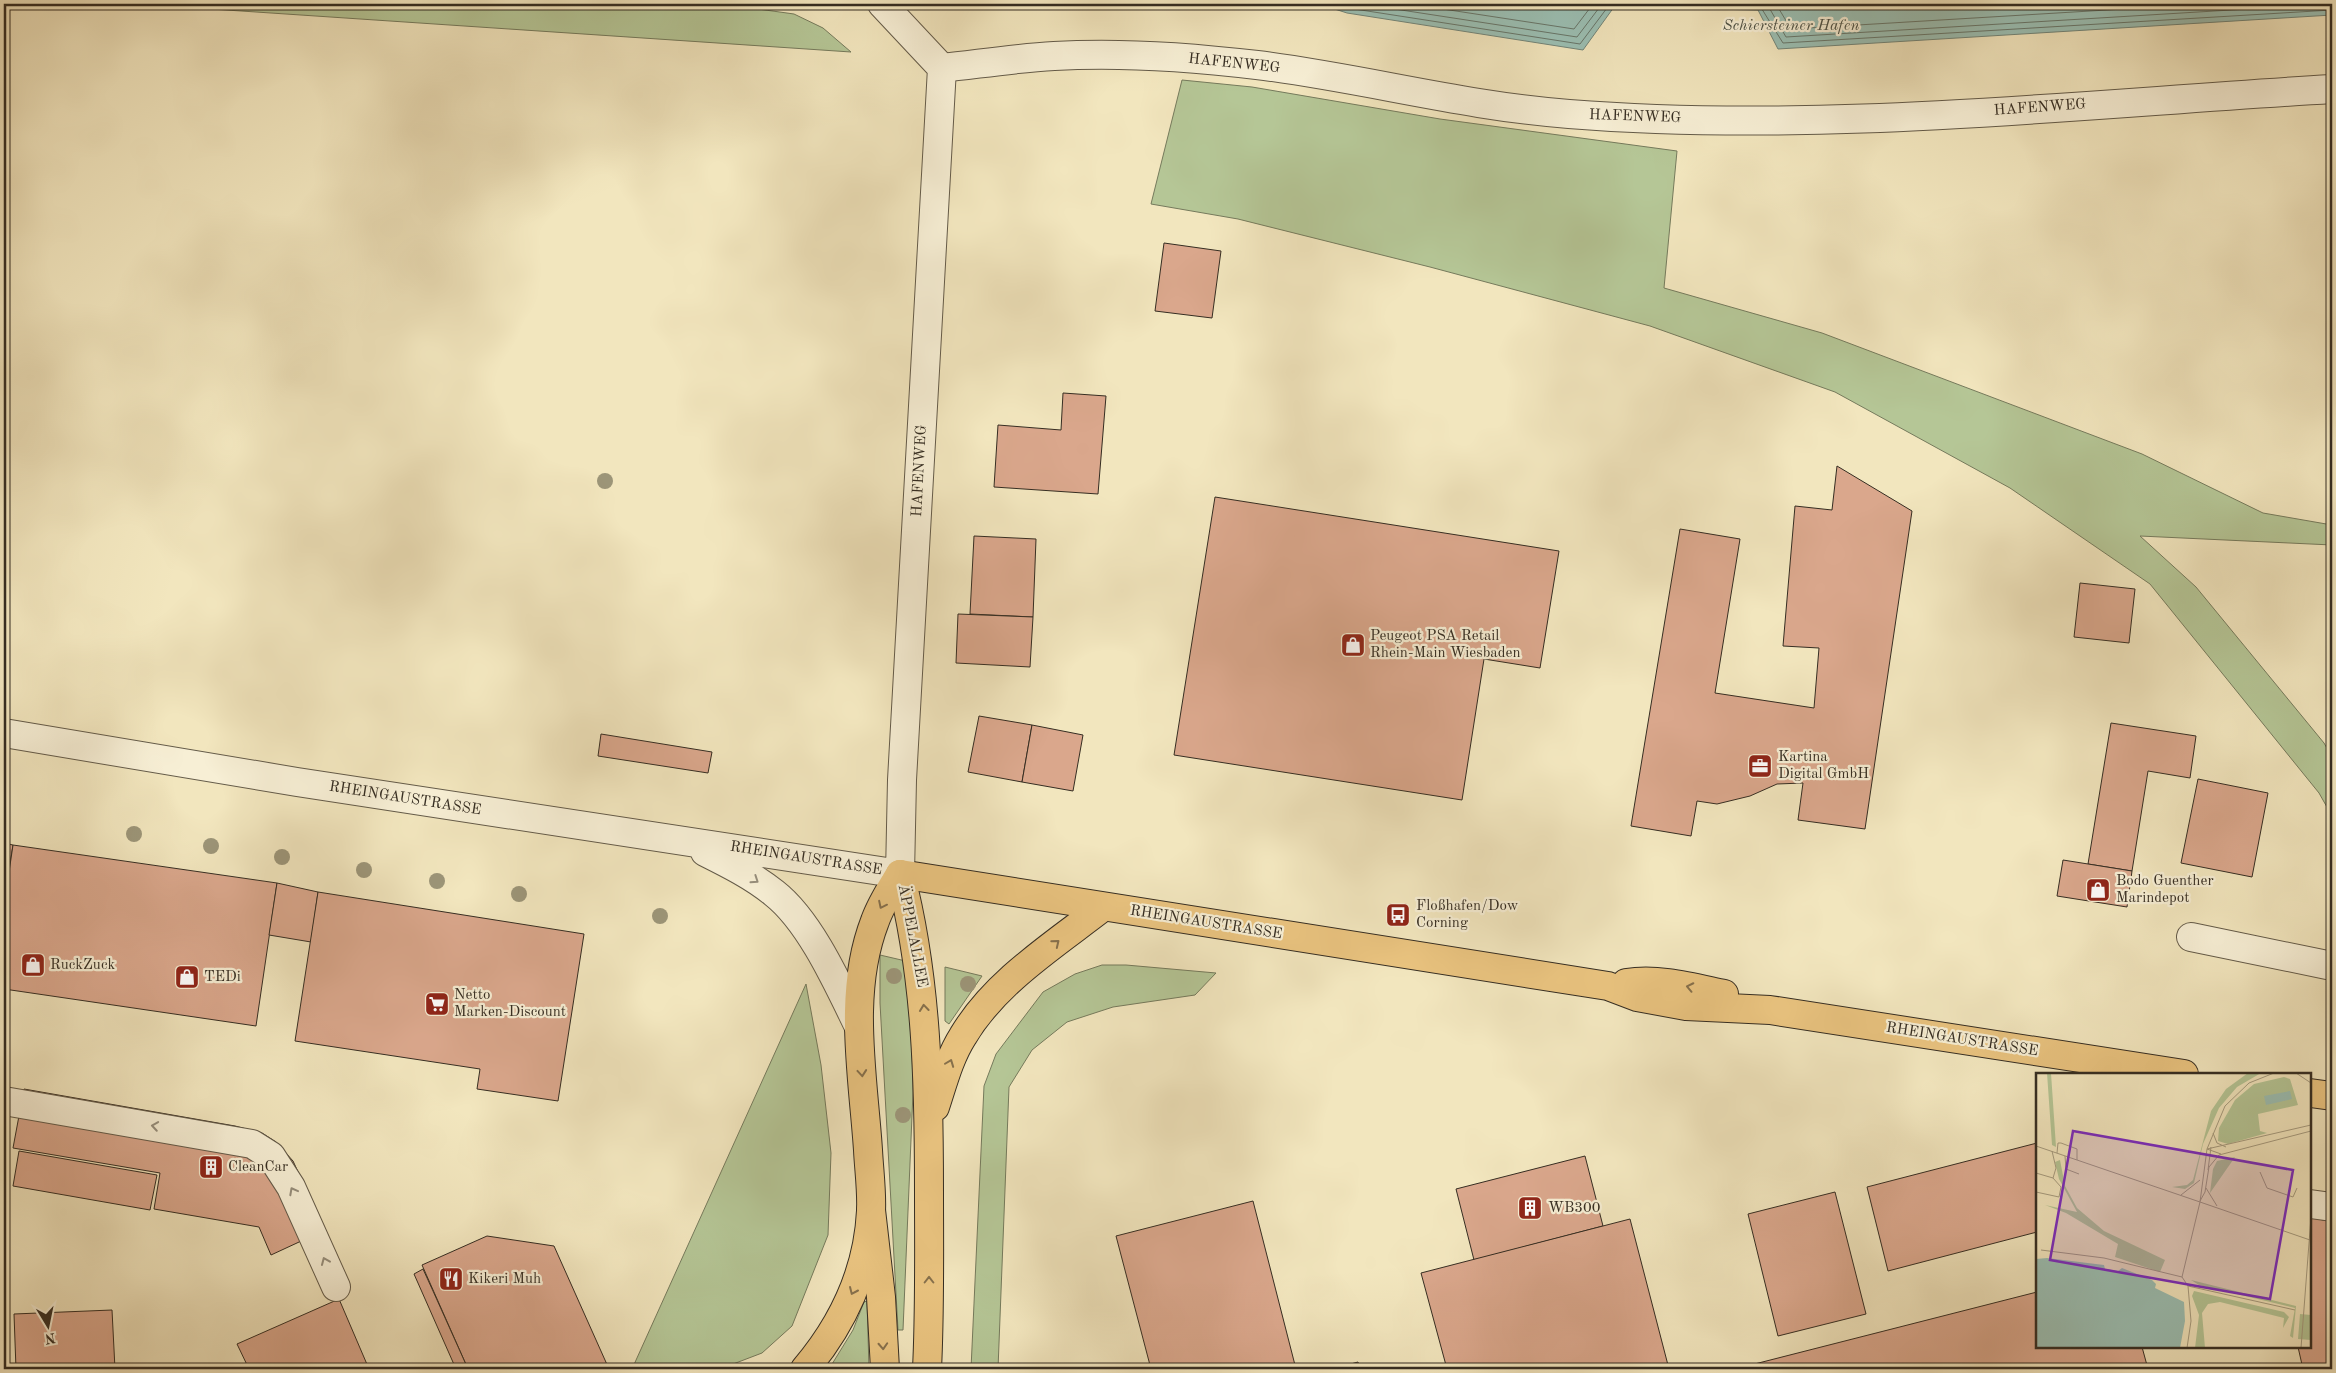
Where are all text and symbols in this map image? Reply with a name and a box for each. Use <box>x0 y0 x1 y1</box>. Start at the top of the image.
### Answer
water label: Schiersteiner Hafen <box>1723 18 1859 34</box>
street label: HAFENWEG <box>1187 52 1281 76</box>
street label: HAFENWEG <box>1993 97 2087 119</box>
street label: HAFENWEG <box>1589 108 1682 126</box>
street label: HAFENWEG <box>910 424 930 518</box>
place label: Peugeot PSA Retail Rhein-Main Wiesbaden <box>1370 629 1521 661</box>
shop icon: Peugeot PSA Retail Rhein-Main Wiesbaden <box>1340 632 1366 658</box>
place label: Kartina Digital GmbH <box>1778 750 1869 782</box>
office icon: Kartina Digital GmbH <box>1747 753 1773 779</box>
street label: RHEINGAUSTRASSE <box>328 780 482 818</box>
street label: RHEINGAUSTRASSE <box>729 840 883 878</box>
one-way arrow <box>749 873 758 883</box>
place label: Bodo Guenther Marindepot <box>2116 874 2214 906</box>
shop icon: Bodo Guenther Marindepot <box>2085 877 2111 903</box>
street label: ÄPPELALLEE <box>895 883 932 989</box>
place label: Floßhafen/Dow Corning <box>1416 899 1519 931</box>
one-way arrow <box>878 900 888 909</box>
bus stop icon: Floßhafen/Dow Corning <box>1385 902 1411 928</box>
street label: RHEINGAUSTRASSE <box>1129 904 1283 942</box>
one-way arrow <box>1050 941 1059 949</box>
shop icon: RuckZuck <box>20 952 46 978</box>
place label: RuckZuck <box>50 958 115 973</box>
shop icon: TEDi <box>174 964 200 990</box>
place label: TEDi <box>204 970 241 985</box>
one-way arrow <box>1685 982 1694 993</box>
place label: Netto Marken-Discount <box>454 988 566 1020</box>
supermarket icon: Netto Marken-Discount <box>424 991 450 1017</box>
one-way arrow <box>919 1003 930 1011</box>
street label: RHEINGAUSTRASSE <box>1885 1021 2039 1059</box>
one-way arrow <box>944 1059 954 1068</box>
one-way arrow <box>857 1070 868 1078</box>
inset map <box>2036 1073 2311 1348</box>
one-way arrow <box>150 1122 159 1132</box>
building icon: CleanCar <box>198 1154 224 1180</box>
place label: CleanCar <box>228 1160 288 1175</box>
one-way arrow <box>289 1187 299 1196</box>
building icon: WB300 <box>1517 1195 1543 1221</box>
place label: WB300 <box>1548 1201 1600 1216</box>
one-way arrow <box>321 1257 332 1266</box>
restaurant icon: Kikeri Muh <box>438 1266 464 1292</box>
place label: Kikeri Muh <box>468 1272 541 1287</box>
one-way arrow <box>924 1276 934 1284</box>
one-way arrow <box>848 1286 859 1295</box>
north arrow <box>22 1300 72 1350</box>
text: N <box>43 1330 57 1346</box>
one-way arrow <box>878 1342 889 1350</box>

